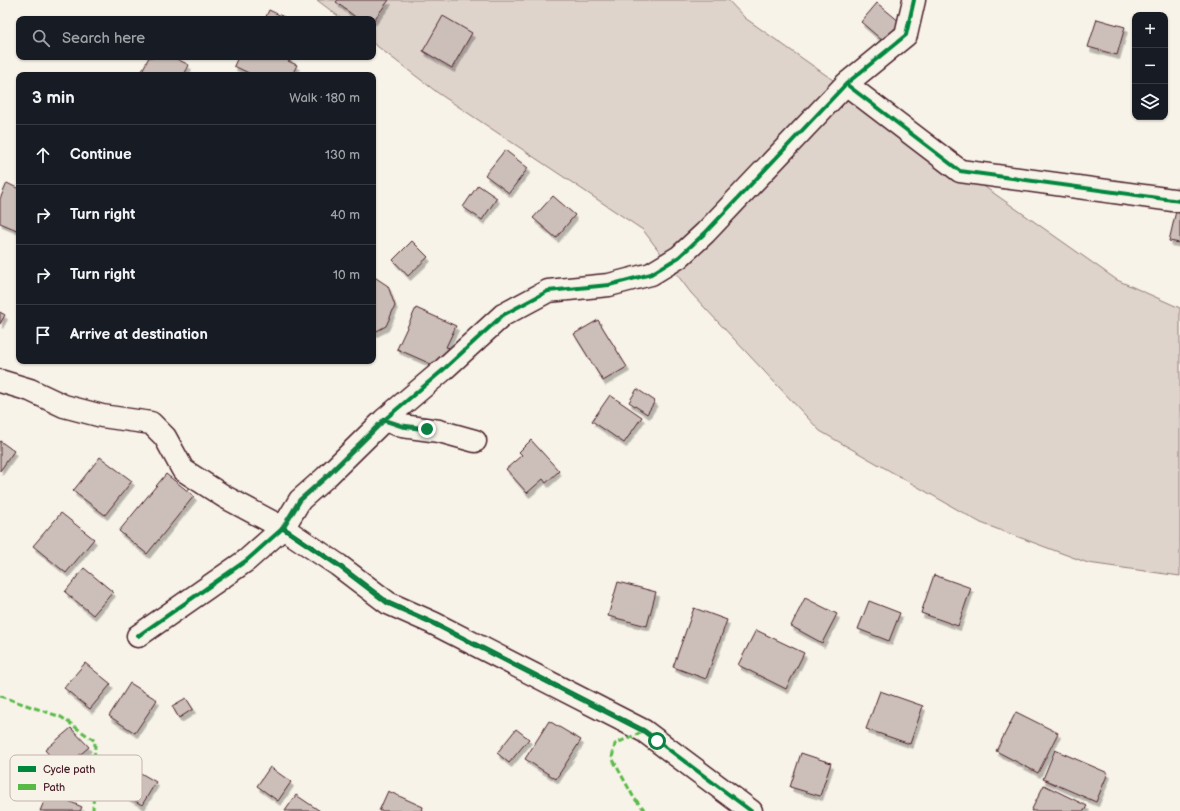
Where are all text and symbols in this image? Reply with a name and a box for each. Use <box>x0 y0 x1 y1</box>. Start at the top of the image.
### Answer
map controls <box>1132 12 1168 120</box>
button: + <box>1132 12 1168 48</box>
search box <box>16 16 376 60</box>
icon: search <box>30 27 52 49</box>
text: Search here <box>62 29 145 48</box>
button: − <box>1132 48 1168 84</box>
button: layers <box>1132 84 1168 120</box>
text: 3 min <box>32 88 75 108</box>
text: Walk · 180 m <box>289 90 360 106</box>
icon: ahead <box>32 144 54 166</box>
text: Continue <box>70 145 132 164</box>
text: 130 m <box>325 147 360 163</box>
icon: right <box>32 204 54 226</box>
text: Turn right <box>70 205 135 224</box>
text: 40 m <box>330 207 360 223</box>
icon: right <box>32 264 54 286</box>
text: Turn right <box>70 265 135 284</box>
text: 10 m <box>333 267 360 283</box>
icon: arrive <box>32 324 54 346</box>
text: Arrive at destination <box>70 325 208 344</box>
route end <box>418 420 436 438</box>
route start <box>648 732 666 750</box>
legend <box>10 755 142 801</box>
text: Cycle path <box>43 763 95 776</box>
text: Path <box>43 781 65 794</box>

